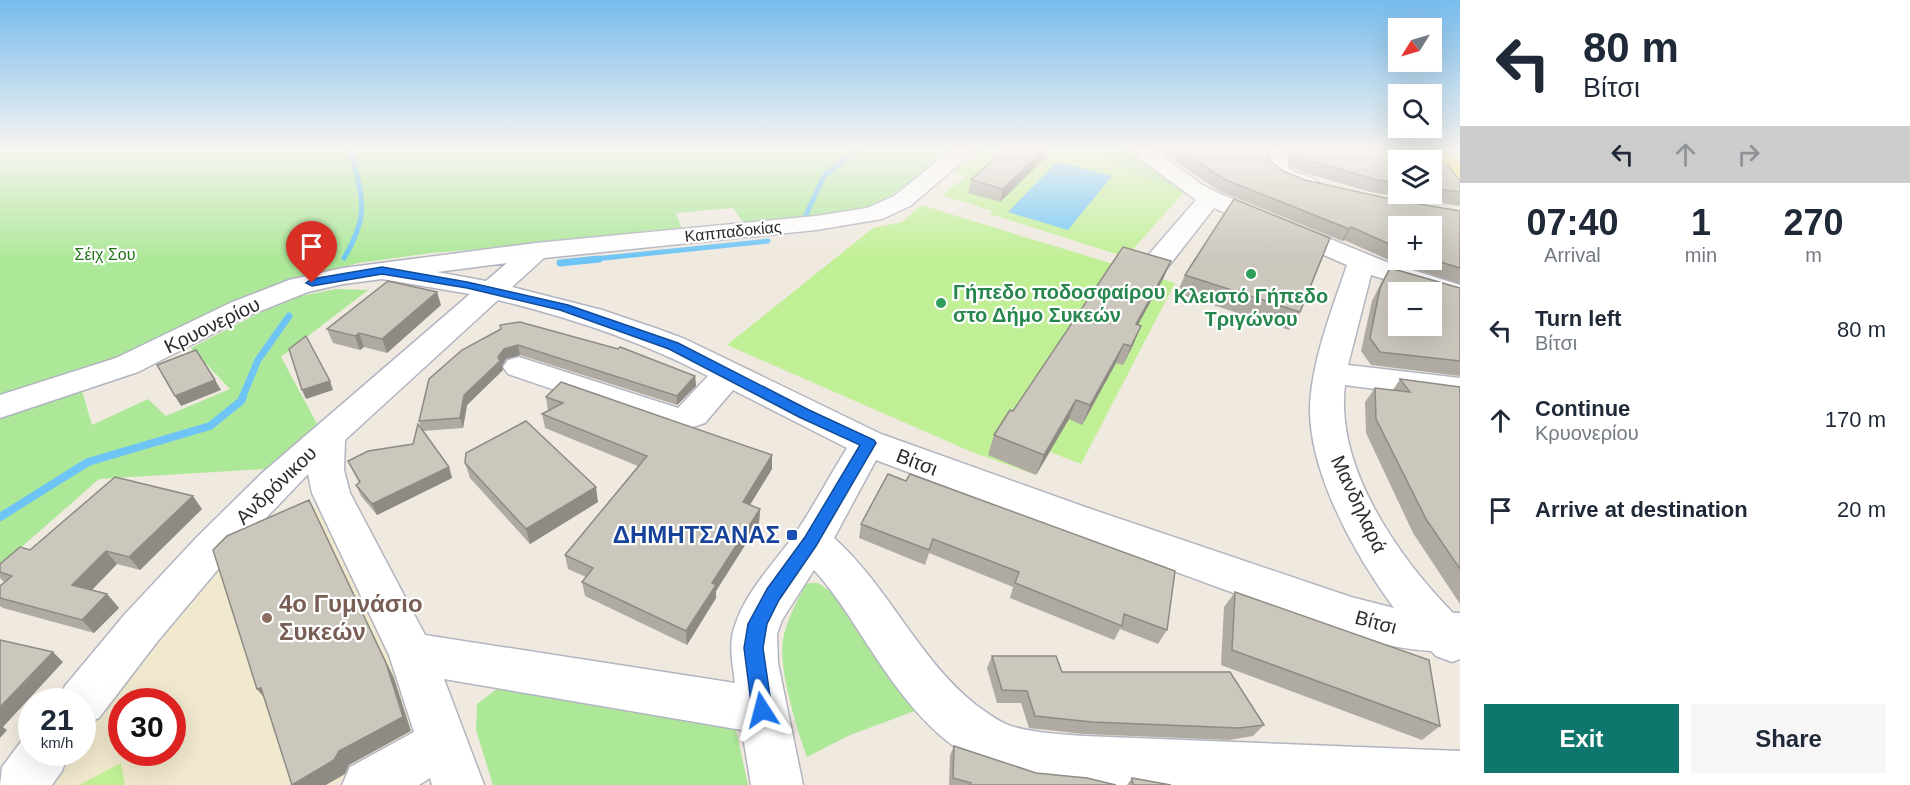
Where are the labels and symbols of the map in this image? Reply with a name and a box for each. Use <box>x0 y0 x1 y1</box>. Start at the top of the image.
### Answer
north arrow <box>1388 18 1442 72</box>
street label: Καππαδοκίας <box>684 218 783 245</box>
pin <box>286 221 337 283</box>
park label: Σέιχ Σου <box>75 246 135 263</box>
marker: Κλειστό Γήπεδο Τριγώνου <box>1244 267 1258 281</box>
place label: Γήπεδο ποδοσφαίρου στο Δήμο Συκεών <box>953 281 1165 326</box>
place label: Κλειστό Γήπεδο Τριγώνου <box>1174 285 1328 330</box>
street label: Κρυονερίου <box>161 292 263 358</box>
marker: Γήπεδο ποδοσφαίρου στο Δήμο Συκεών <box>934 296 948 310</box>
street label: Ανδρόνικου <box>231 441 321 529</box>
street label: Βίτσι <box>893 444 941 480</box>
street label: Μανδηλαρά <box>1327 452 1391 556</box>
place label: ΔΗΜΗΤΣΑΝΑΣ <box>613 521 780 548</box>
marker: ΔΗΜΗΤΣΑΝΑΣ <box>785 528 799 542</box>
place label: 4ο Γυμνάσιο Συκεών <box>279 590 423 645</box>
street label: Βίτσι <box>1353 606 1399 638</box>
marker: 4ο Γυμνάσιο Συκεών <box>260 611 274 625</box>
position arrow <box>730 678 794 742</box>
speed limit sign: 30 <box>108 688 186 766</box>

